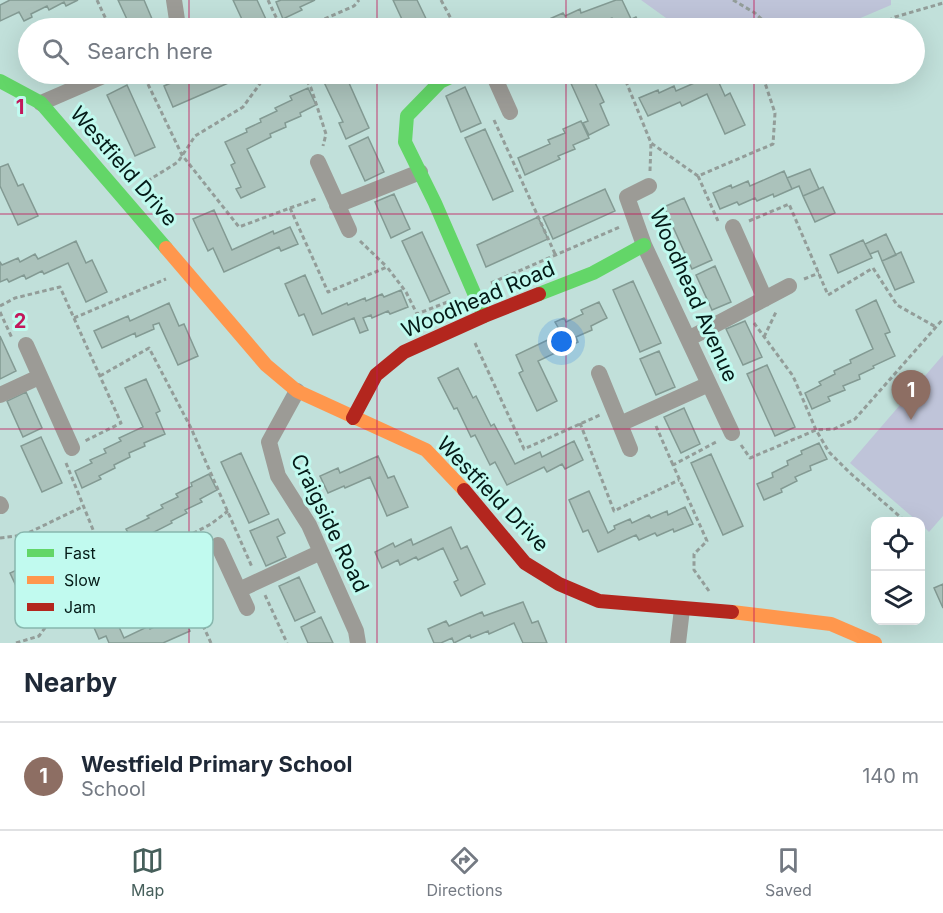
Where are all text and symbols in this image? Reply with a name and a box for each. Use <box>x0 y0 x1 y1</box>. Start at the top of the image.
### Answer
search box <box>18 18 925 84</box>
icon: search <box>39 35 72 68</box>
text: Search here <box>87 38 213 64</box>
text: 1 <box>16 95 24 119</box>
street label: Westfield Drive <box>65 101 183 231</box>
street label: Woodhead Avenue <box>645 205 743 385</box>
street label: Woodhead Road <box>398 256 558 342</box>
text: 2 <box>14 309 26 333</box>
your location <box>547 327 576 356</box>
pin: 1 <box>892 370 930 420</box>
street label: Westfield Drive <box>432 431 554 557</box>
street label: Craigside Road <box>286 450 374 596</box>
map controls <box>871 517 925 625</box>
button: locate <box>871 517 925 571</box>
legend <box>15 532 213 628</box>
text: Fast <box>64 543 96 563</box>
text: Slow <box>64 570 101 590</box>
button: layers <box>871 571 925 625</box>
text: Jam <box>64 597 96 617</box>
text: Nearby <box>24 667 117 698</box>
text: Westfield Primary School <box>81 751 353 777</box>
text: 1 <box>39 764 48 788</box>
text: 140 m <box>862 764 919 788</box>
text: School <box>81 777 146 801</box>
tab: Map <box>131 844 164 900</box>
tab: Directions <box>427 844 503 900</box>
tab: Saved <box>765 844 812 900</box>

